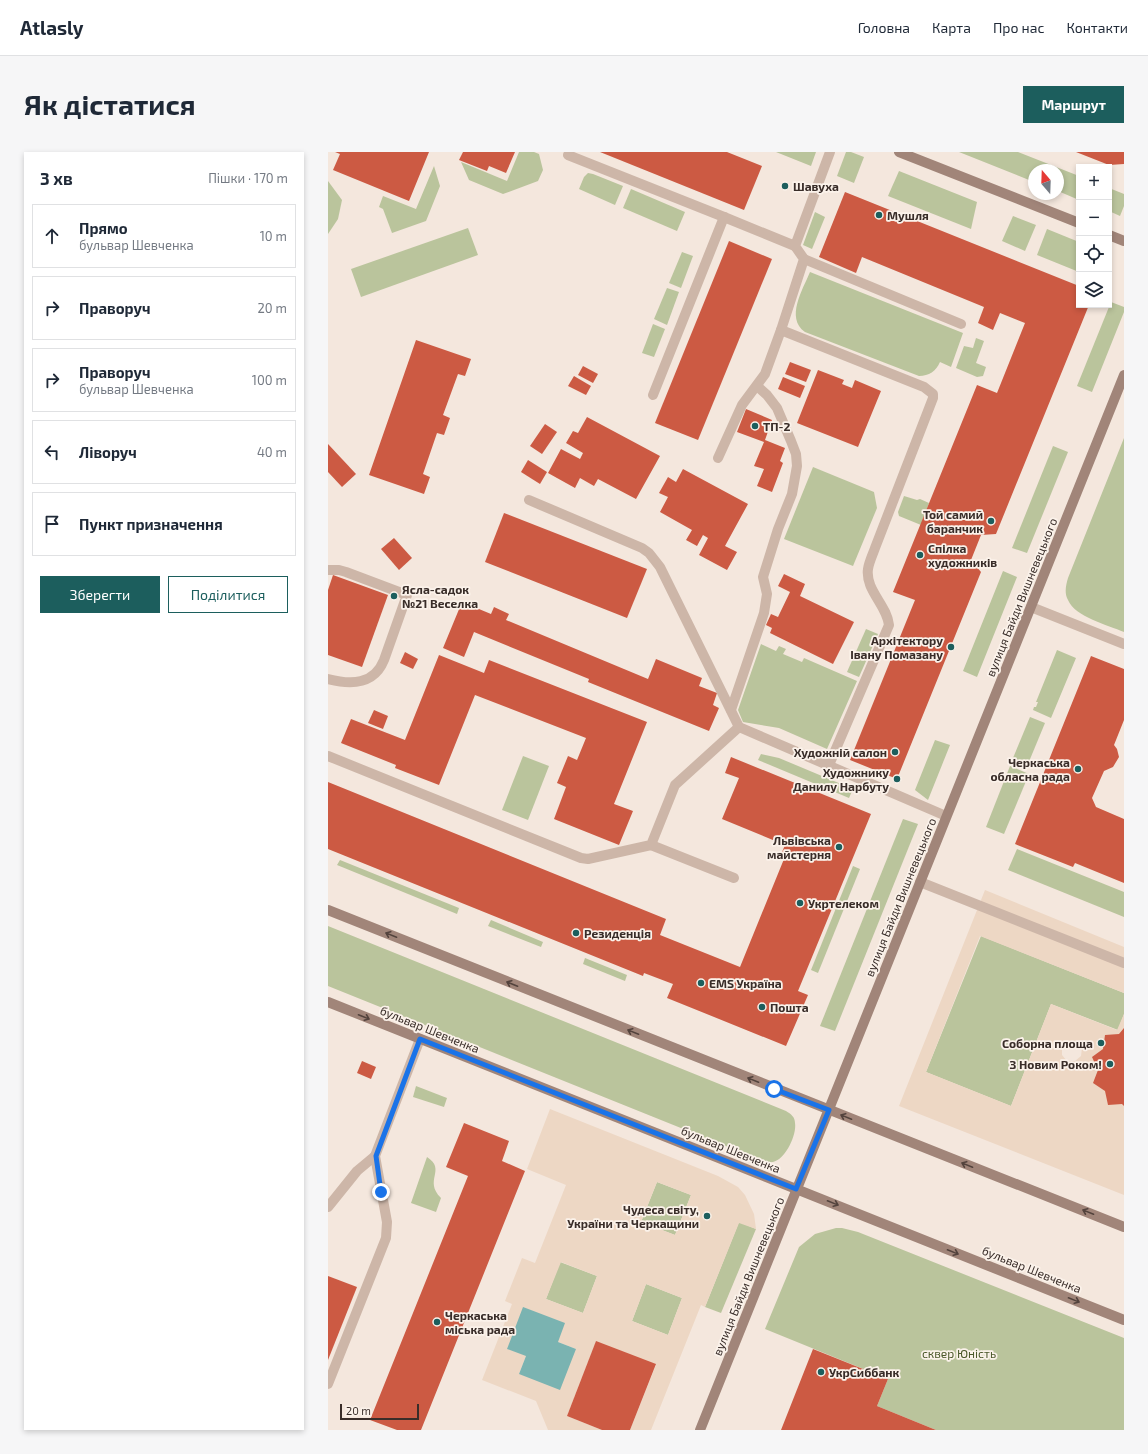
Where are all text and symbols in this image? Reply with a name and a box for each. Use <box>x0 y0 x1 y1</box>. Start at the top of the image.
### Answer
text: Atlasly <box>20 16 84 39</box>
text: Головна <box>858 19 910 36</box>
text: Карта <box>932 19 971 36</box>
text: Про нас <box>993 19 1044 36</box>
text: Контакти <box>1066 19 1128 36</box>
button: Маршрут <box>1023 86 1124 123</box>
text: Як дістатися <box>24 87 196 121</box>
north arrow <box>1028 164 1064 200</box>
map controls <box>1076 164 1112 308</box>
button: + <box>1076 164 1112 200</box>
text: 3 хв <box>40 168 73 188</box>
text: Пішки · 170 m <box>208 170 288 186</box>
place label: Шавуха <box>793 179 839 193</box>
marker: Шавуха <box>780 181 790 191</box>
button: − <box>1076 200 1112 236</box>
place label: Мушля <box>887 208 929 222</box>
marker: Мушля <box>874 210 884 220</box>
text: Прямо <box>79 219 128 237</box>
icon: ahead <box>41 225 63 247</box>
text: 10 m <box>260 228 287 244</box>
button: locate <box>1076 236 1112 272</box>
text: бульвар Шевченка <box>79 237 194 253</box>
button: layers <box>1076 272 1112 308</box>
icon: right <box>41 297 63 319</box>
text: Праворуч <box>79 299 150 317</box>
text: 20 m <box>258 300 287 316</box>
text: Праворуч <box>79 363 150 381</box>
icon: right <box>41 369 63 391</box>
text: 100 m <box>252 372 287 388</box>
text: бульвар Шевченка <box>79 381 194 397</box>
place label: ТП-2 <box>763 419 791 433</box>
marker: ТП-2 <box>750 421 760 431</box>
icon: left <box>41 441 63 463</box>
text: Ліворуч <box>79 443 137 461</box>
text: 40 m <box>257 444 287 460</box>
place label: Той самий баранчик <box>923 507 983 535</box>
icon: arrive <box>41 513 63 535</box>
text: Пункт призначення <box>79 515 223 533</box>
street label: вулиця Байди Вишневецького <box>983 516 1060 679</box>
marker: Той самий баранчик <box>986 516 996 526</box>
place label: Спілка художників <box>928 541 997 569</box>
marker: Спілка художників <box>915 550 925 560</box>
button: Зберегти <box>40 576 160 613</box>
button: Поділитися <box>168 576 288 613</box>
place label: Ясла-садок №21 Веселка <box>402 582 478 610</box>
marker: Ясла-садок №21 Веселка <box>389 591 399 601</box>
place label: Архітектору Івану Помазану <box>850 633 943 661</box>
marker: Архітектору Івану Помазану <box>946 642 956 652</box>
place label: Художній салон <box>794 745 887 759</box>
marker: Художній салон <box>890 747 900 757</box>
place label: Черкаська обласна рада <box>990 755 1070 783</box>
marker: Черкаська обласна рада <box>1073 764 1083 774</box>
place label: Художнику Данилу Нарбуту <box>793 765 889 793</box>
marker: Художнику Данилу Нарбуту <box>892 774 902 784</box>
street label: вулиця Байди Вишневецького <box>862 816 939 979</box>
place label: Львівська майстерня <box>767 833 831 861</box>
marker: Львівська майстерня <box>834 842 844 852</box>
place label: Укртелеком <box>808 896 879 910</box>
marker: Укртелеком <box>795 898 805 908</box>
place label: Резиденція <box>584 926 651 940</box>
marker: Резиденція <box>571 928 581 938</box>
one-way arrow <box>386 931 398 939</box>
place label: EMS Україна <box>709 976 782 990</box>
marker: EMS Україна <box>696 978 706 988</box>
one-way arrow <box>507 979 519 987</box>
place label: Пошта <box>770 1000 809 1014</box>
marker: Пошта <box>757 1002 767 1012</box>
street label: бульвар Шевченка <box>378 1003 482 1056</box>
one-way arrow <box>358 1013 370 1021</box>
one-way arrow <box>627 1027 639 1035</box>
place label: Соборна площа <box>1002 1036 1093 1050</box>
marker: Соборна площа <box>1096 1038 1106 1048</box>
place label: З Новим Роком! <box>1010 1057 1102 1071</box>
marker: З Новим Роком! <box>1105 1059 1115 1069</box>
one-way arrow <box>748 1076 760 1084</box>
route start <box>765 1080 783 1098</box>
one-way arrow <box>840 1112 852 1120</box>
street label: бульвар Шевченка <box>679 1123 783 1176</box>
one-way arrow <box>961 1160 973 1168</box>
route end <box>372 1183 390 1201</box>
street label: вулиця Байди Вишневецького <box>710 1195 787 1358</box>
one-way arrow <box>826 1200 838 1208</box>
place label: Чудеса світу, України та Черкащини <box>567 1202 699 1230</box>
one-way arrow <box>1082 1208 1094 1216</box>
marker: Чудеса світу, України та Черкащини <box>702 1211 712 1221</box>
street label: бульвар Шевченка <box>980 1243 1084 1296</box>
one-way arrow <box>947 1248 959 1256</box>
one-way arrow <box>1067 1296 1079 1304</box>
place label: Черкаська міська рада <box>445 1308 515 1336</box>
marker: Черкаська міська рада <box>432 1317 442 1327</box>
park label: сквер Юність <box>922 1346 996 1360</box>
place label: УкрСиббанк <box>829 1365 900 1379</box>
marker: УкрСиббанк <box>816 1367 826 1377</box>
scale bar <box>340 1402 419 1421</box>
text: 20 m <box>346 1404 371 1417</box>

